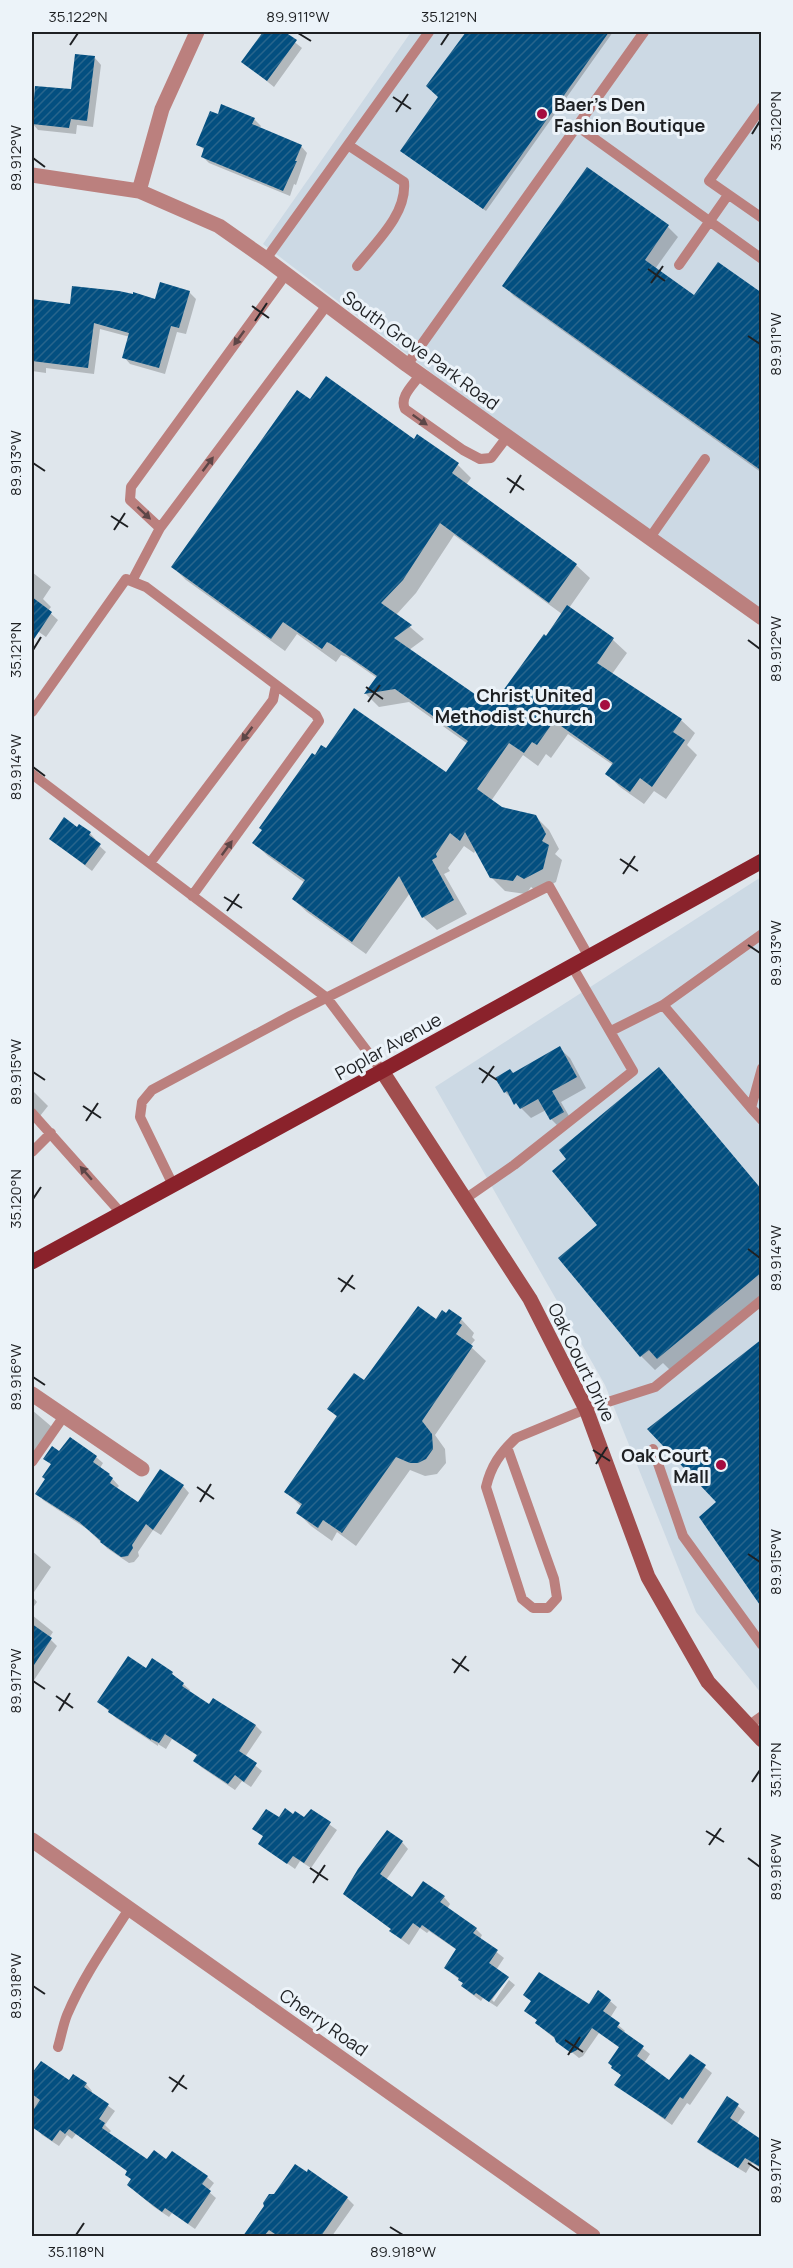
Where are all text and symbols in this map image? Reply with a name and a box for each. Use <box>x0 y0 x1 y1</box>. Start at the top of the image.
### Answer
text: 35.122°N <box>49 6 107 27</box>
text: 89.911°W <box>266 6 330 27</box>
text: 35.121°N <box>421 6 477 27</box>
text: 35.120°N <box>765 91 786 151</box>
place label: Baer's Den Fashion Boutique <box>554 92 705 137</box>
marker: Baer's Den Fashion Boutique <box>535 107 549 121</box>
text: 89.912°W <box>5 125 26 191</box>
street label: South Grove Park Road <box>338 285 504 415</box>
text: 89.911°W <box>765 312 786 376</box>
one-way arrow <box>234 331 246 346</box>
one-way arrow <box>412 414 428 425</box>
text: 89.913°W <box>5 430 26 496</box>
one-way arrow <box>201 457 213 472</box>
one-way arrow <box>136 506 151 519</box>
text: 89.912°W <box>765 616 786 682</box>
text: 35.121°N <box>5 622 26 678</box>
place label: Christ United Methodist Church <box>435 683 593 728</box>
marker: Christ United Methodist Church <box>598 698 612 712</box>
one-way arrow <box>242 727 254 742</box>
text: 89.914°W <box>5 734 26 800</box>
one-way arrow <box>221 841 233 857</box>
text: 89.913°W <box>765 920 786 986</box>
street label: Poplar Avenue <box>331 1007 445 1085</box>
text: 89.915°W <box>5 1039 26 1105</box>
one-way arrow <box>79 1166 93 1181</box>
text: 35.120°N <box>5 1169 26 1229</box>
text: 89.914°W <box>765 1225 786 1291</box>
street label: Oak Court Drive <box>543 1299 621 1425</box>
text: 89.916°W <box>5 1344 26 1410</box>
place label: Oak Court Mall <box>621 1443 709 1488</box>
marker: Oak Court Mall <box>714 1458 728 1472</box>
text: 89.915°W <box>765 1529 786 1595</box>
text: 89.917°W <box>5 1649 26 1714</box>
text: 35.117°N <box>765 1742 786 1798</box>
text: 89.916°W <box>765 1834 786 1900</box>
text: 89.918°W <box>5 1953 26 2019</box>
street label: Cherry Road <box>275 1983 373 2061</box>
text: 89.917°W <box>765 2139 786 2204</box>
text: 35.118°N <box>48 2241 104 2262</box>
text: 89.918°W <box>370 2241 436 2262</box>

